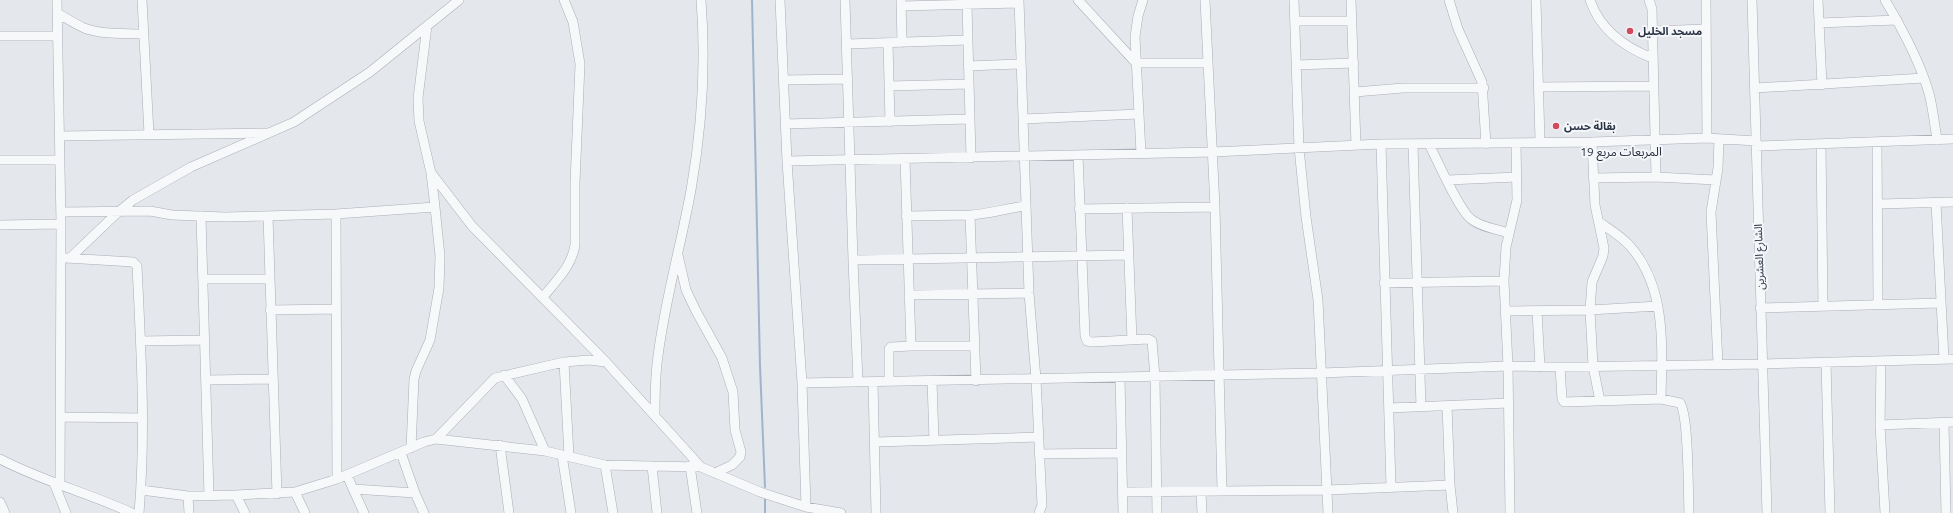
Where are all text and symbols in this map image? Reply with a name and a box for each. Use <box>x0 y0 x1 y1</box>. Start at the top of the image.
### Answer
place label: مسجد الخليل <box>1638 25 1702 38</box>
marker: مسجد الخليل <box>1625 26 1635 36</box>
place label: بقالة حسن <box>1564 120 1616 133</box>
marker: بقالة حسن <box>1551 121 1561 131</box>
district label: المربعات مربع 19 <box>1580 145 1662 161</box>
street label: الشارع العشرين <box>1752 224 1768 290</box>

